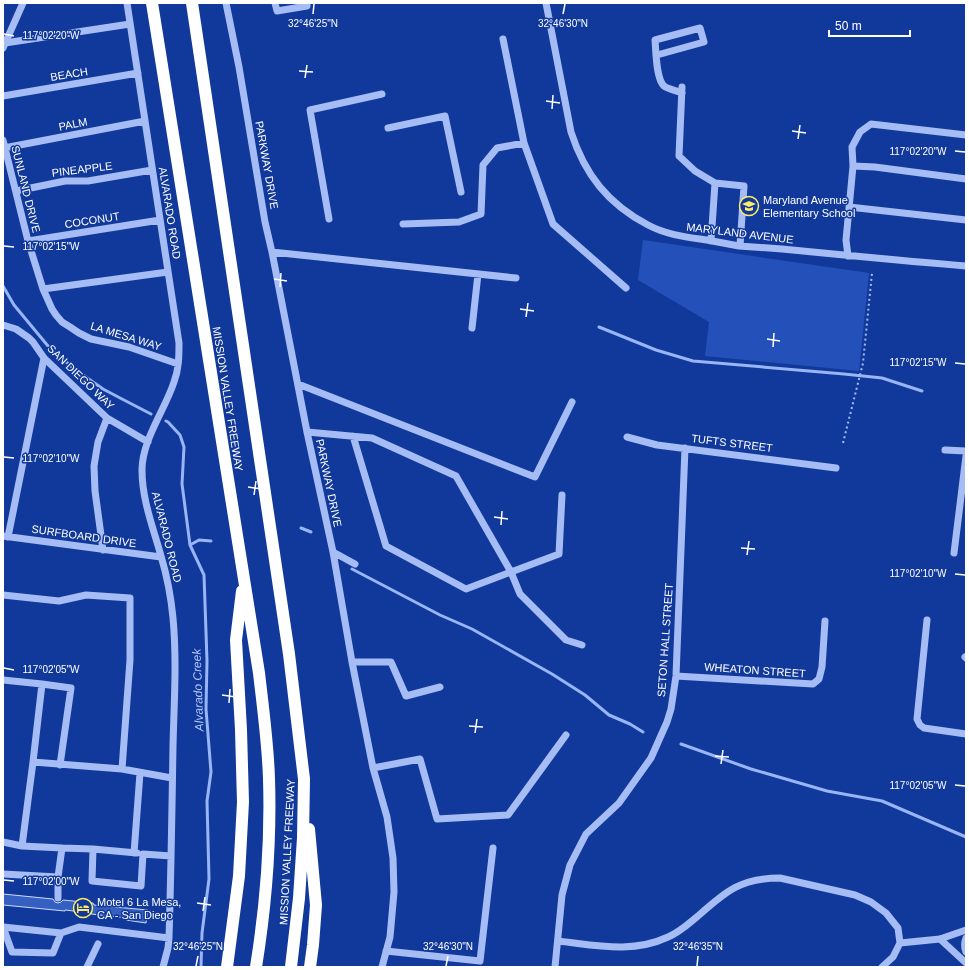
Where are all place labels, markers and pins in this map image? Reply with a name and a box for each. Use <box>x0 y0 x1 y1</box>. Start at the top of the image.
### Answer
place label: Maryland Avenue Elementary School <box>763 194 855 219</box>
school or university icon: Maryland Avenue Elementary School <box>738 195 760 217</box>
place label: Motel 6 La Mesa, CA - San Diego <box>97 896 181 921</box>
hotel icon: Motel 6 La Mesa, CA - San Diego <box>72 897 94 919</box>

